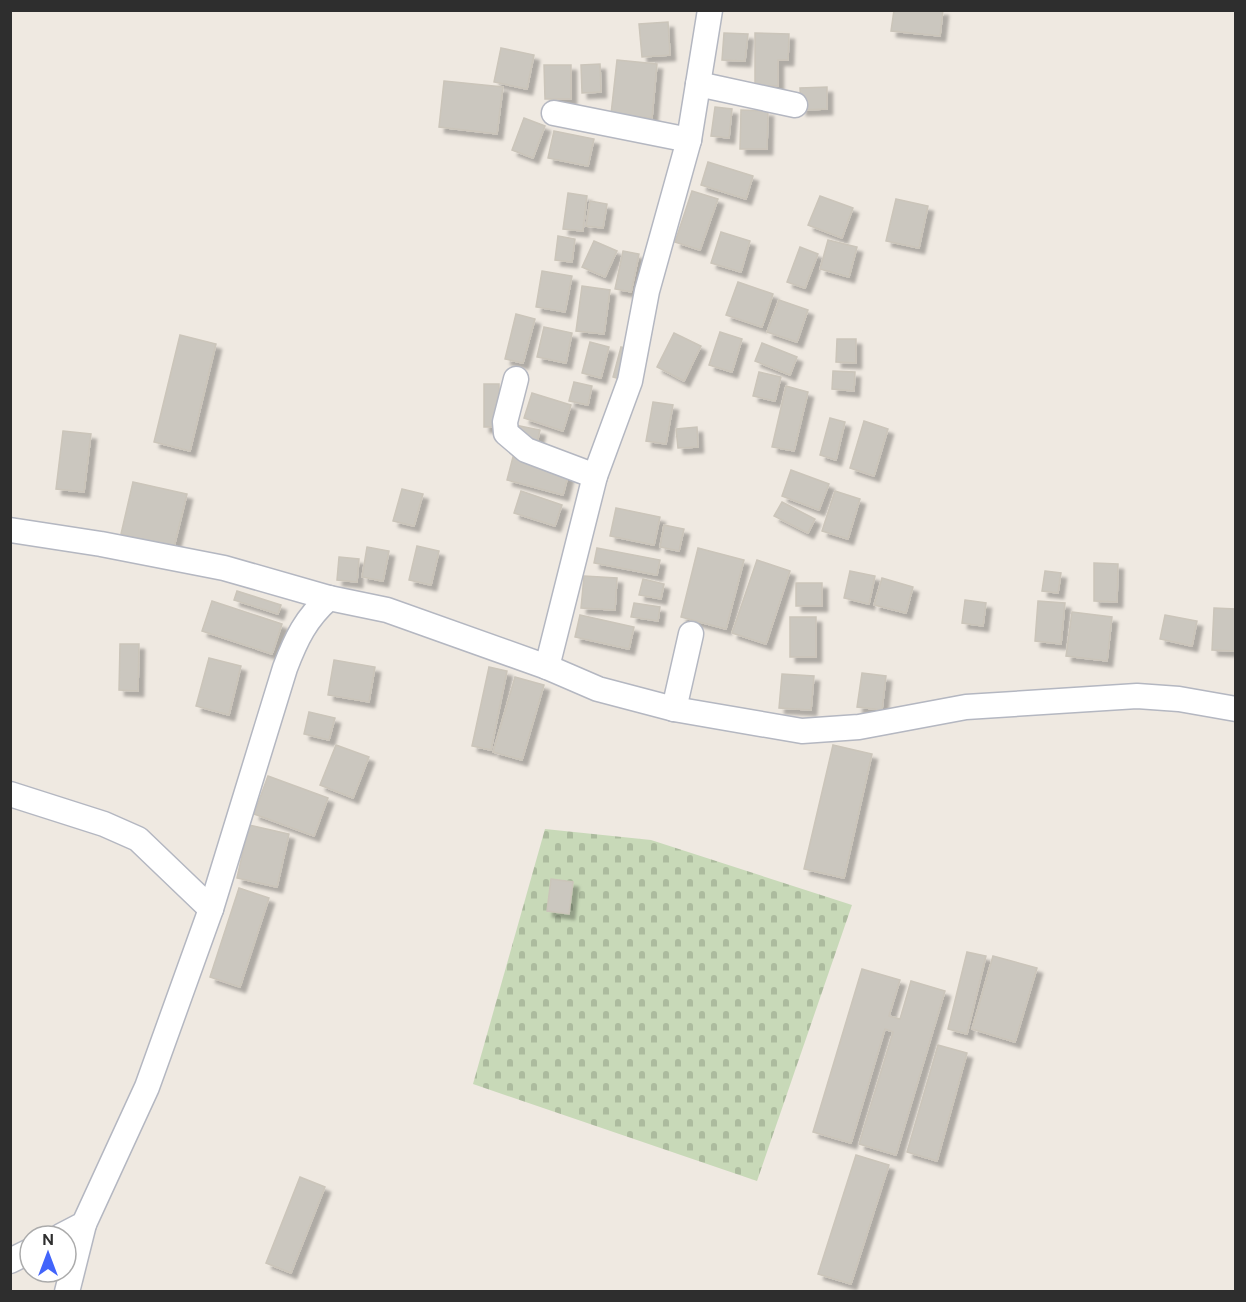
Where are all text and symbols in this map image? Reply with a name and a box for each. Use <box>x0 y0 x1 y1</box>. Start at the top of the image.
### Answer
north arrow <box>18 1224 78 1284</box>
text: N <box>42 1229 54 1250</box>

